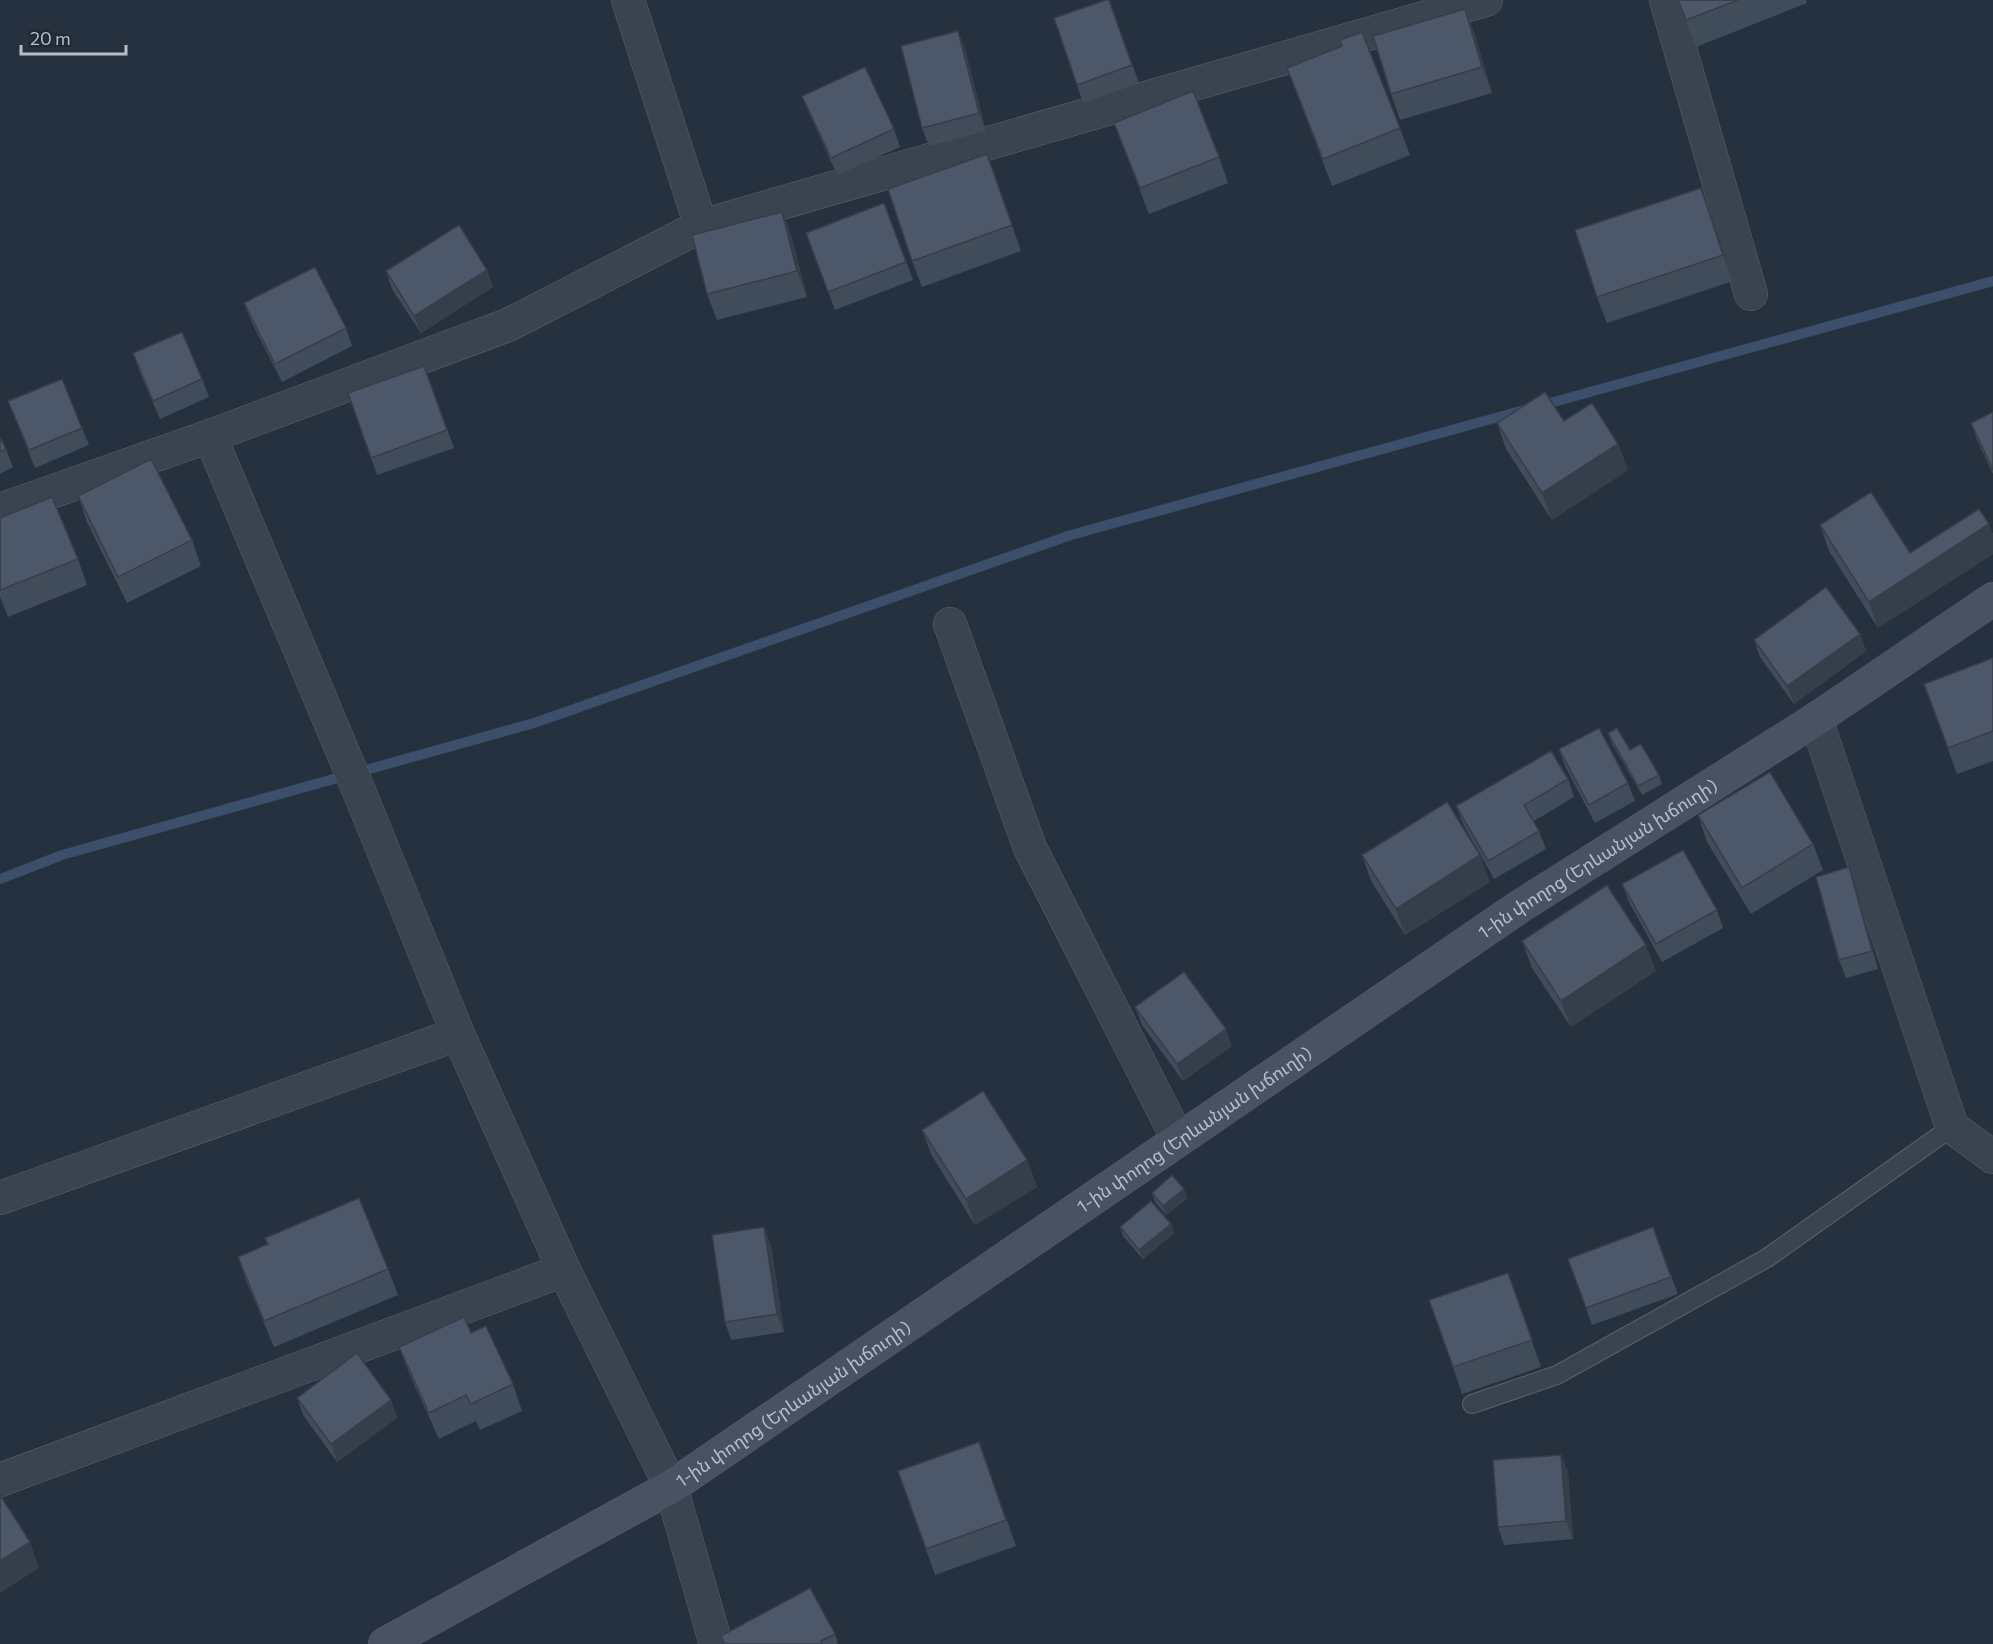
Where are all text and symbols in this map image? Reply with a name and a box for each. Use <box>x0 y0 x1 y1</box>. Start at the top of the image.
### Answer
scale bar <box>21 18 126 56</box>
text: 20 m <box>30 27 71 49</box>
street label: 1-ին փողոց (Երևանյան խճուղի) <box>1474 773 1721 943</box>
street label: 1-ին փողոց (Երևանյան խճուղի) <box>1072 1041 1316 1217</box>
street label: 1-ին փողոց (Երևանյան խճուղի) <box>671 1316 915 1492</box>

